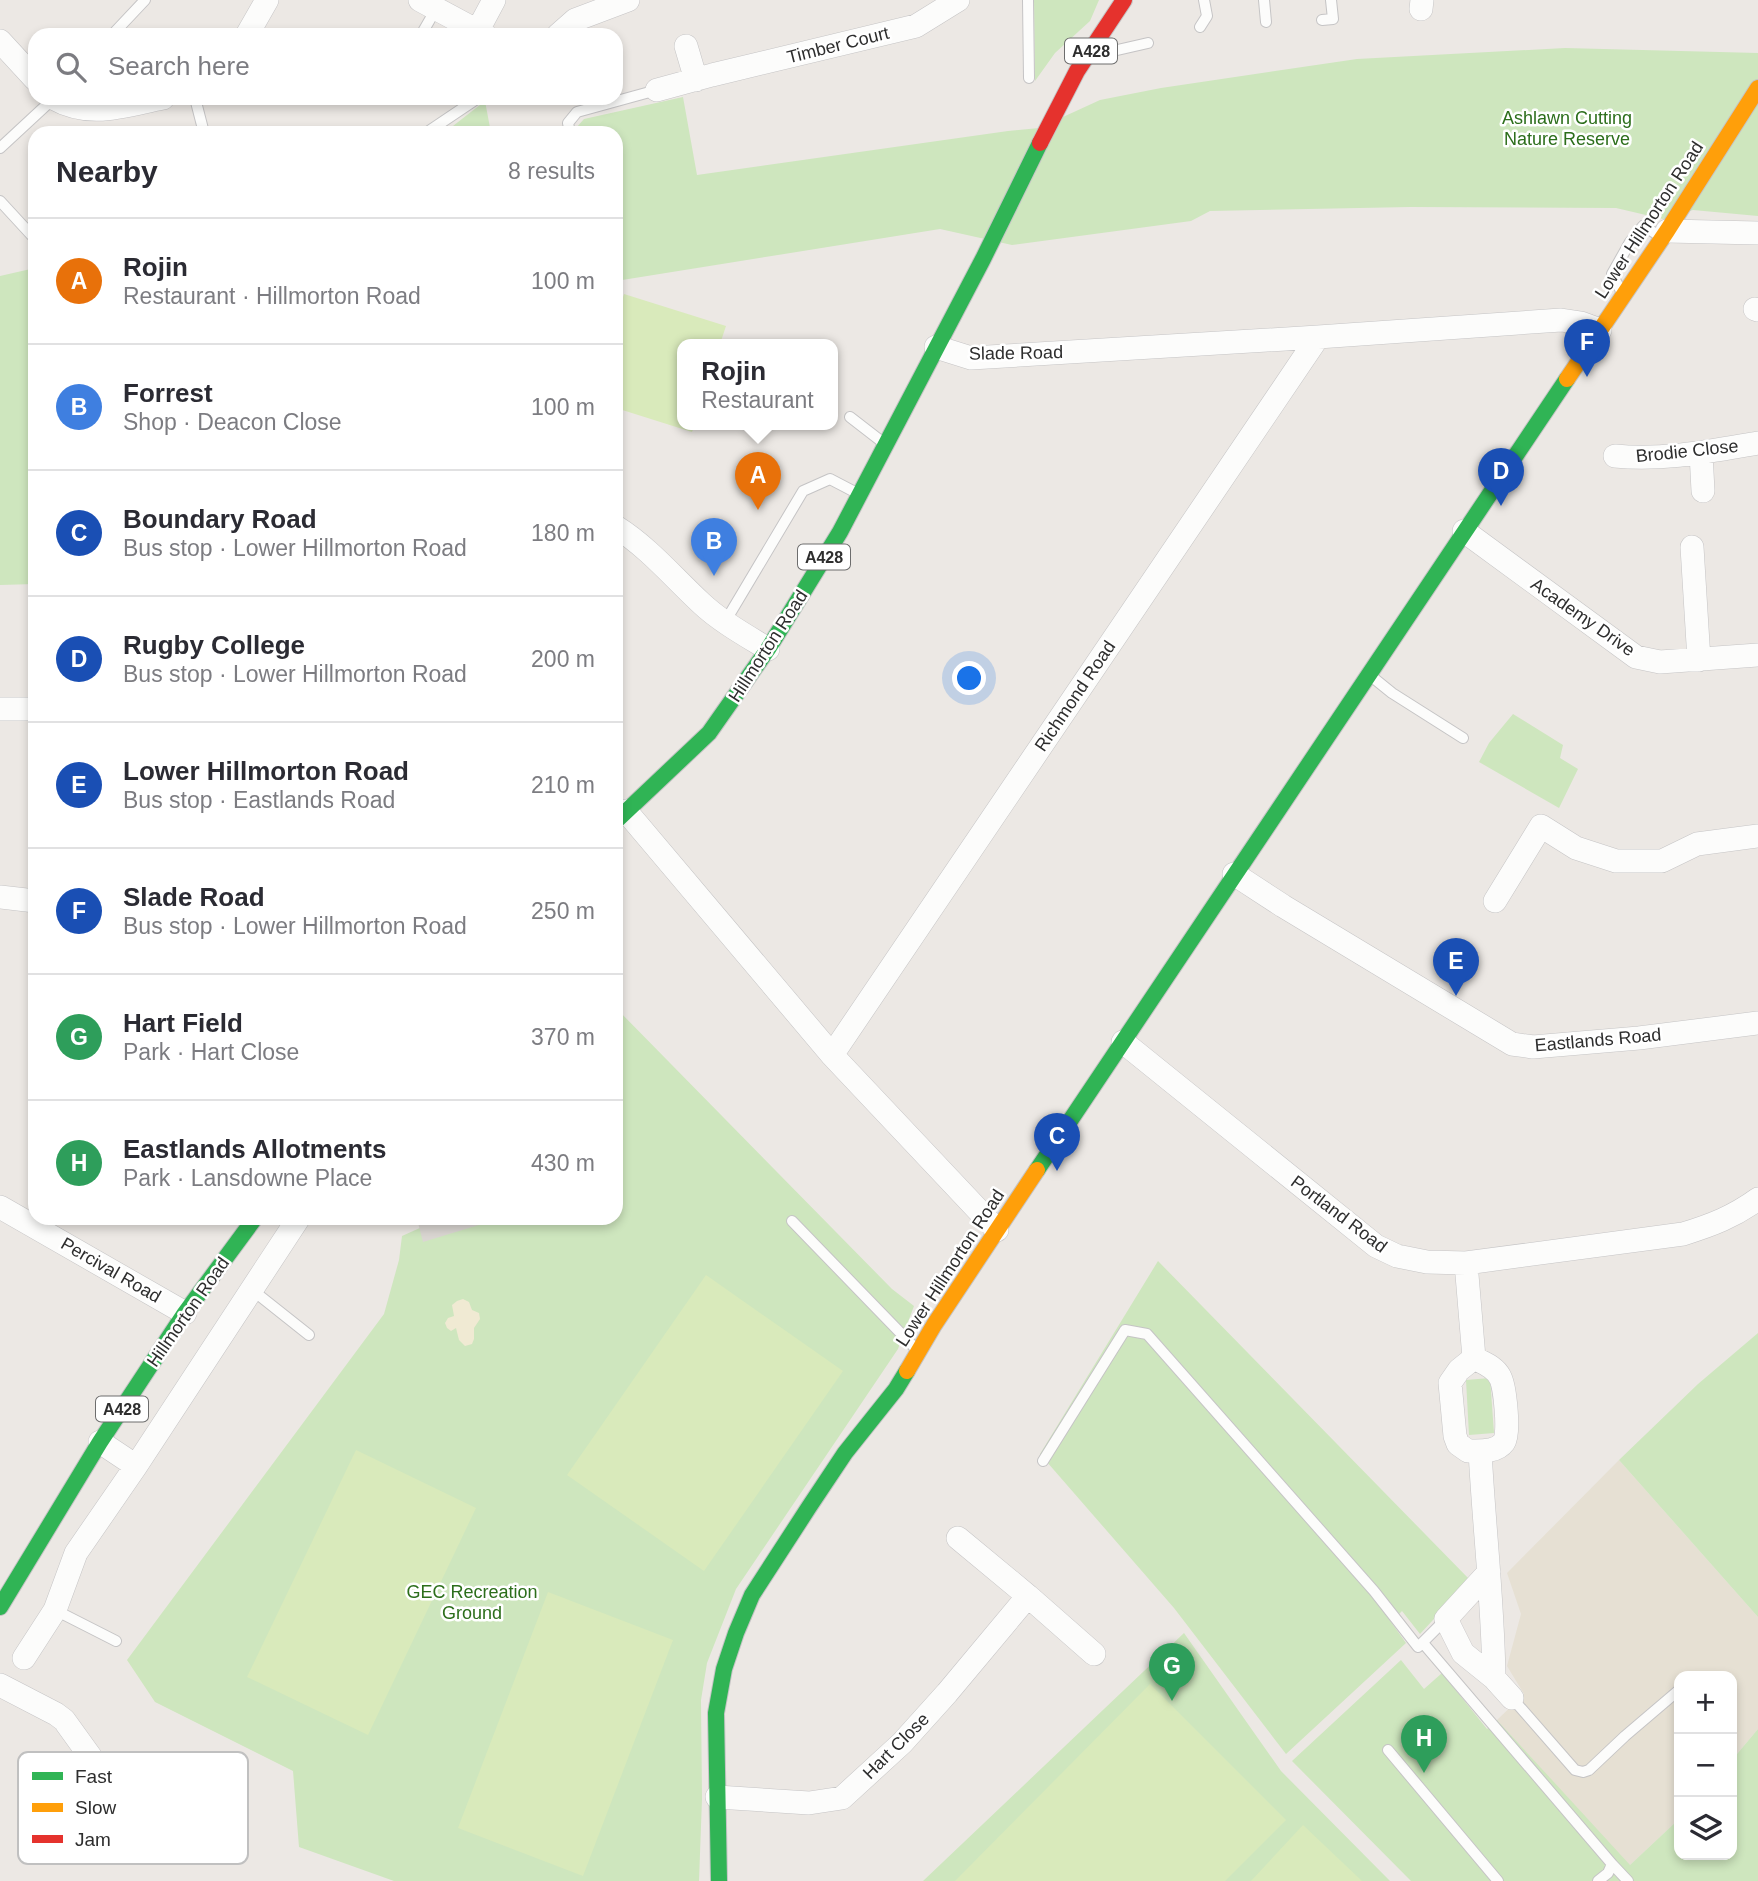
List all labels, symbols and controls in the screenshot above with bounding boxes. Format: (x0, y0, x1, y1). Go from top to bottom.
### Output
street label: Timber Court (785, 23, 891, 67)
search box (28, 28, 623, 105)
road number: A428 (1065, 38, 1117, 64)
icon: search (52, 48, 90, 86)
text: Search here (108, 51, 250, 81)
park label: Ashlawn Cutting Nature Reserve (1502, 108, 1632, 149)
street label: Lower Hillmorton Road (1591, 138, 1707, 302)
text: Nearby (56, 155, 158, 188)
text: 8 results (508, 158, 595, 184)
text: Rojin (123, 252, 188, 282)
text: A (71, 268, 87, 294)
text: 100 m (531, 268, 595, 294)
text: Restaurant · Hillmorton Road (123, 283, 421, 309)
pin: F (1564, 319, 1610, 377)
popup (677, 339, 838, 430)
street label: Slade Road (969, 342, 1063, 364)
text: Rojin (701, 356, 766, 386)
text: Forrest (123, 378, 213, 408)
text: Restaurant (701, 387, 814, 413)
text: B (71, 394, 87, 420)
text: 100 m (531, 394, 595, 420)
text: Shop · Deacon Close (123, 409, 342, 435)
street label: Brodie Close (1635, 436, 1739, 466)
pin: D (1478, 448, 1524, 506)
pin: A (735, 452, 781, 510)
text: Boundary Road (123, 504, 317, 534)
pin: B (691, 518, 737, 576)
text: C (71, 520, 87, 546)
text: 180 m (531, 520, 595, 546)
text: Bus stop · Lower Hillmorton Road (123, 535, 467, 561)
road number: A428 (798, 544, 850, 570)
street label: Academy Drive (1527, 574, 1639, 660)
street label: Hillmorton Road (724, 586, 812, 706)
text: Rugby College (123, 630, 305, 660)
street label: Richmond Road (1031, 637, 1119, 755)
text: D (71, 646, 87, 672)
text: 200 m (531, 646, 595, 672)
text: Bus stop · Lower Hillmorton Road (123, 661, 467, 687)
your location (952, 661, 986, 695)
text: Lower Hillmorton Road (123, 756, 409, 786)
text: E (71, 772, 87, 798)
text: 210 m (531, 772, 595, 798)
text: Bus stop · Eastlands Road (123, 787, 395, 813)
text: Slade Road (123, 882, 265, 912)
text: F (72, 898, 86, 924)
text: 250 m (531, 898, 595, 924)
text: Bus stop · Lower Hillmorton Road (123, 913, 467, 939)
pin: E (1433, 938, 1479, 996)
text: Hart Field (123, 1008, 243, 1038)
text: G (70, 1024, 88, 1050)
text: 370 m (531, 1024, 595, 1050)
street label: Eastlands Road (1534, 1024, 1662, 1056)
text: Park · Hart Close (123, 1039, 299, 1065)
pin: C (1034, 1113, 1080, 1171)
text: Eastlands Allotments (123, 1134, 386, 1164)
text: H (71, 1150, 87, 1176)
text: 430 m (531, 1150, 595, 1176)
text: Park · Lansdowne Place (123, 1165, 372, 1191)
street label: Portland Road (1287, 1171, 1391, 1257)
street label: Lower Hillmorton Road (892, 1186, 1008, 1350)
street label: Percival Road (57, 1233, 165, 1307)
street label: Hillmorton Road (143, 1253, 233, 1371)
road number: A428 (96, 1396, 148, 1422)
park label: GEC Recreation Ground (406, 1582, 538, 1623)
pin: G (1149, 1643, 1195, 1701)
map controls (1674, 1671, 1737, 1860)
button: + (1674, 1671, 1737, 1734)
street label: Hart Close (859, 1709, 933, 1783)
pin: H (1401, 1715, 1447, 1773)
button: − (1674, 1734, 1737, 1797)
legend (18, 1752, 248, 1864)
text: Fast (75, 1766, 113, 1787)
text: Slow (75, 1797, 116, 1818)
button: layers (1674, 1797, 1737, 1860)
text: Jam (75, 1829, 111, 1850)

